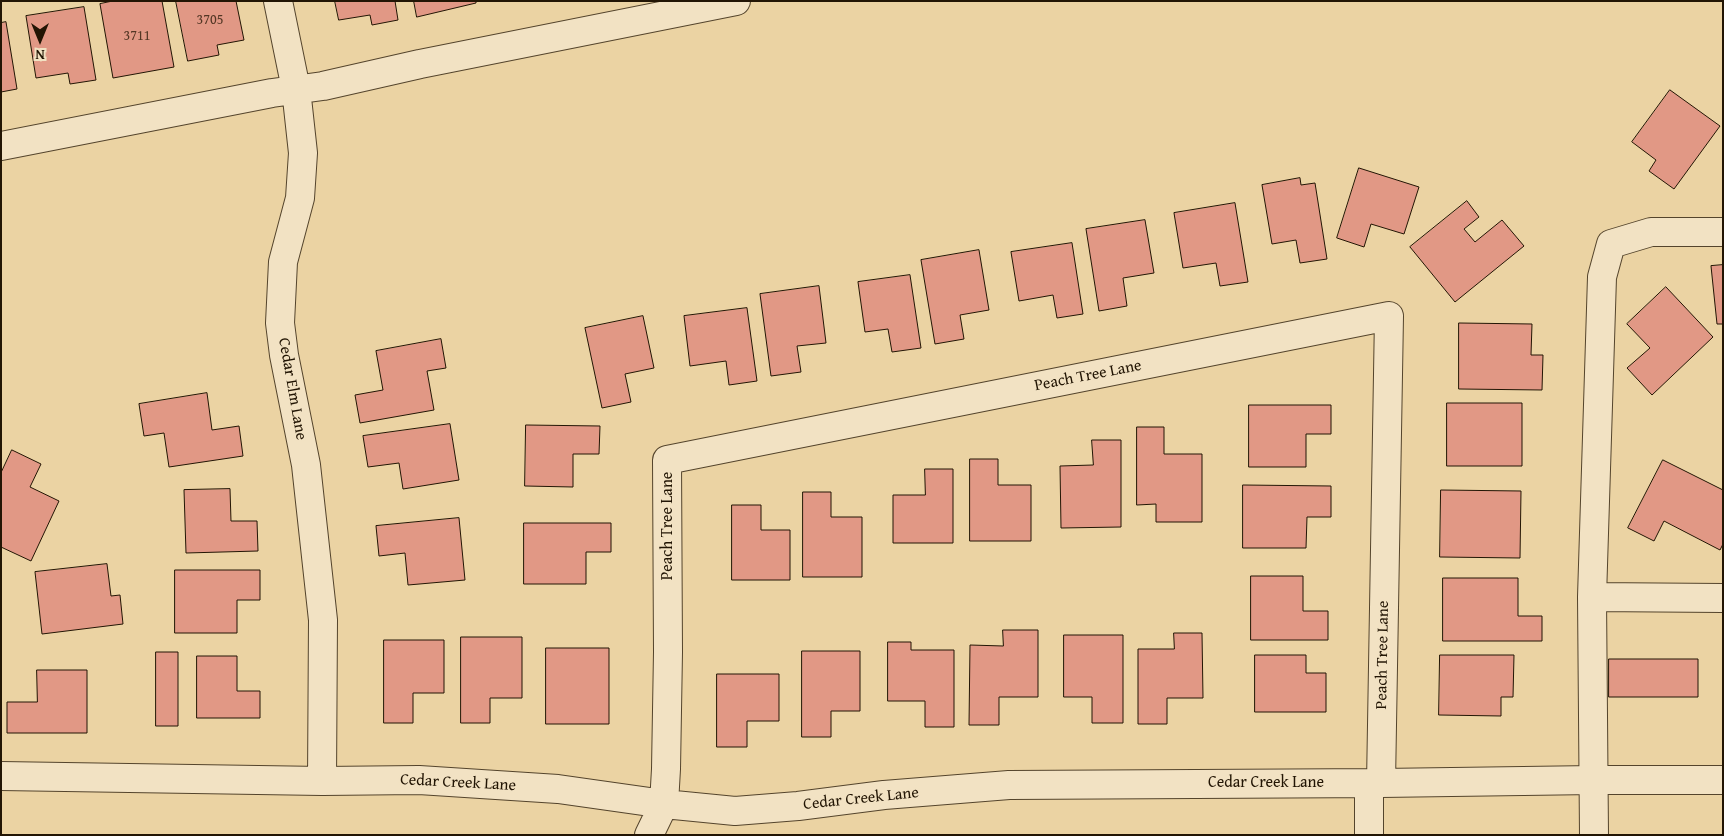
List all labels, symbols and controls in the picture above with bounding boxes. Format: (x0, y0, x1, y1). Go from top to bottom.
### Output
house number: 3705 (197, 12, 223, 28)
north arrow (15, 15, 65, 65)
house number: 3711 (124, 28, 150, 44)
text: N (35, 45, 45, 65)
street label: Cedar Elm Lane (274, 336, 310, 442)
street label: Peach Tree Lane (1033, 356, 1143, 396)
street label: Peach Tree Lane (658, 472, 678, 580)
street label: Peach Tree Lane (1372, 600, 1394, 710)
street label: Cedar Creek Lane (400, 770, 516, 796)
street label: Cedar Creek Lane (1208, 773, 1324, 793)
street label: Cedar Creek Lane (802, 783, 920, 815)

